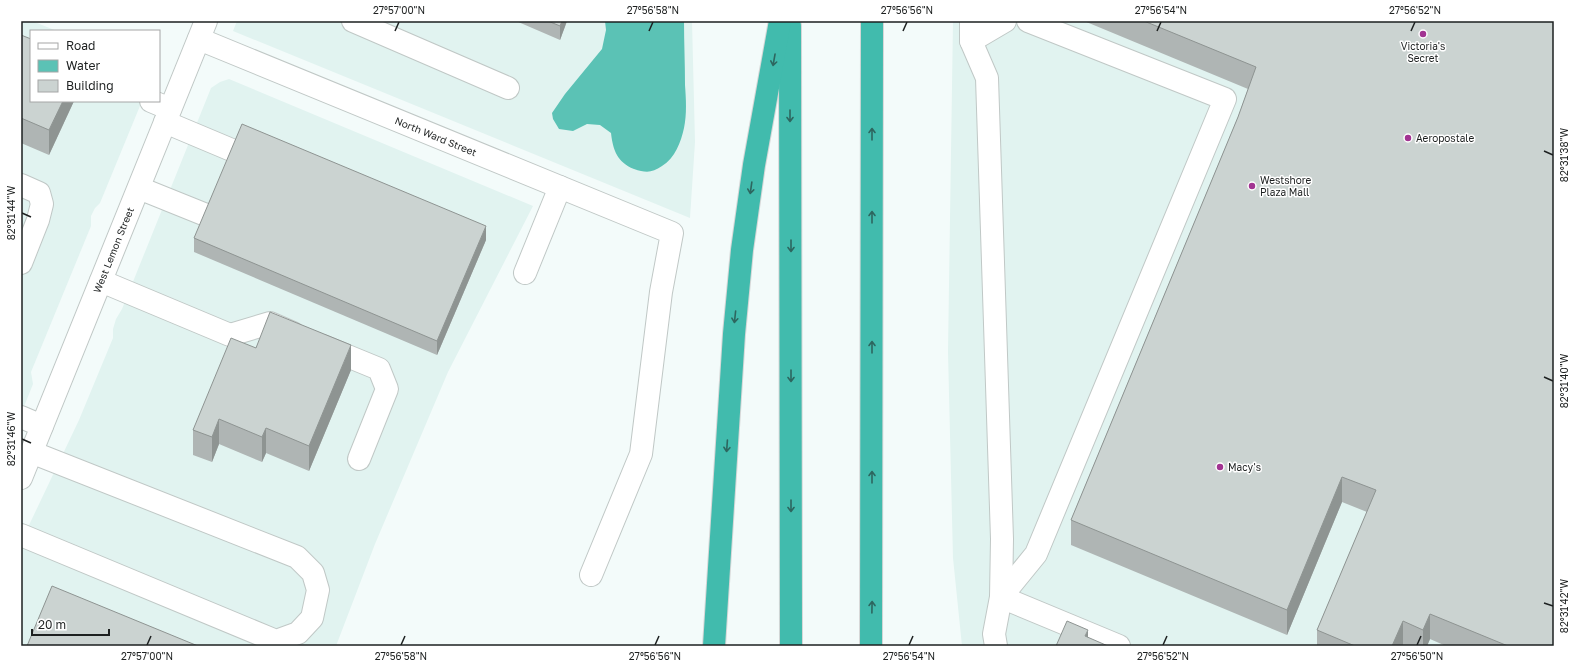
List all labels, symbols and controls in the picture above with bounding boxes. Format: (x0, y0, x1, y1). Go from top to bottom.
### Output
text: 27°57'00"N (373, 4, 425, 16)
text: 27°56'58"N (627, 4, 679, 16)
text: 27°56'56"N (881, 4, 933, 16)
text: 27°56'54"N (1135, 4, 1187, 16)
text: 27°56'52"N (1389, 4, 1441, 16)
marker: Victoria's Secret (1418, 29, 1428, 39)
legend (30, 30, 160, 102)
text: Road (66, 38, 95, 53)
place label: Victoria's Secret (1401, 40, 1445, 64)
one-way arrow (769, 53, 777, 66)
text: Water (66, 58, 100, 73)
text: Building (66, 78, 114, 93)
one-way arrow (786, 109, 794, 122)
street label: North Ward Street (393, 114, 479, 158)
text: 82°31'38"W (1558, 127, 1570, 182)
one-way arrow (868, 128, 876, 141)
place label: Aeropostale (1416, 132, 1474, 144)
marker: Aeropostale (1403, 133, 1413, 143)
place label: Westshore Plaza Mall (1260, 174, 1312, 198)
one-way arrow (747, 181, 755, 194)
marker: Westshore Plaza Mall (1247, 181, 1257, 191)
text: 82°31'44"W (5, 185, 17, 240)
street label: West Lemon Street (91, 205, 136, 295)
one-way arrow (868, 211, 876, 224)
one-way arrow (787, 239, 795, 252)
one-way arrow (732, 310, 739, 323)
one-way arrow (868, 341, 876, 354)
text: 82°31'40"W (1558, 353, 1570, 408)
one-way arrow (787, 369, 795, 382)
text: 82°31'46"W (5, 411, 17, 466)
one-way arrow (723, 439, 730, 452)
place label: Macy's (1228, 461, 1261, 473)
marker: Macy's (1215, 462, 1225, 472)
one-way arrow (868, 471, 876, 484)
one-way arrow (787, 499, 795, 512)
text: 82°31'42"W (1558, 578, 1570, 633)
one-way arrow (868, 601, 876, 614)
scale bar (32, 611, 109, 637)
text: 20 m (38, 617, 66, 632)
text: 27°57'00"N (121, 650, 173, 662)
text: 27°56'58"N (375, 650, 427, 662)
text: 27°56'56"N (629, 650, 681, 662)
text: 27°56'54"N (883, 650, 935, 662)
text: 27°56'52"N (1137, 650, 1189, 662)
text: 27°56'50"N (1391, 650, 1443, 662)

